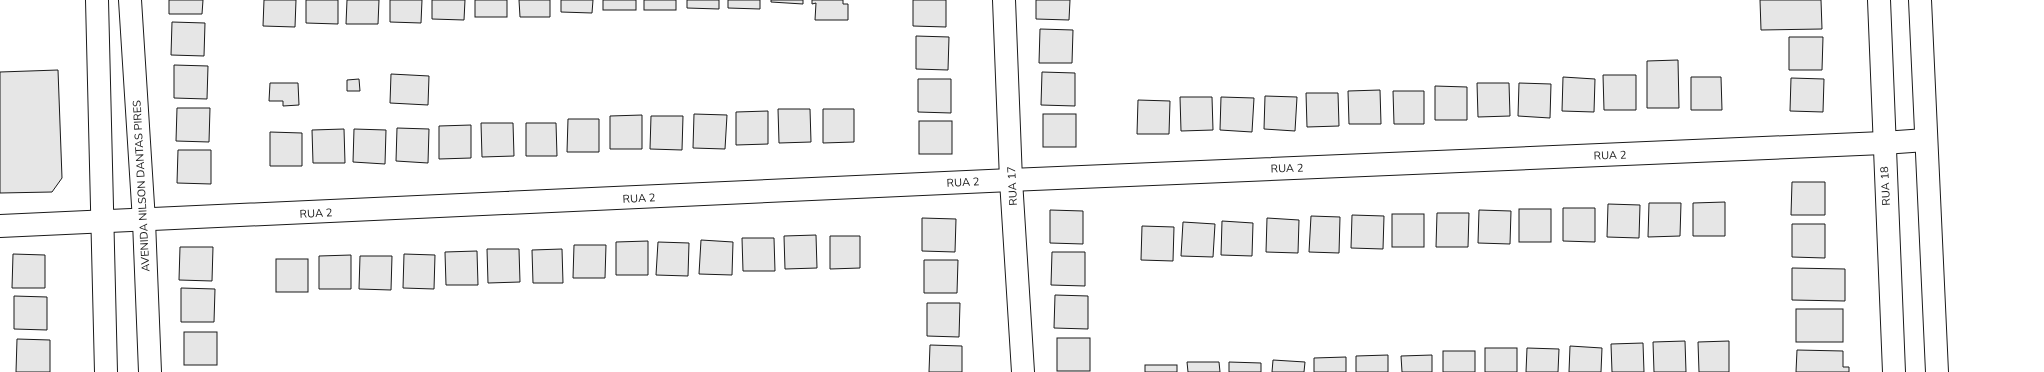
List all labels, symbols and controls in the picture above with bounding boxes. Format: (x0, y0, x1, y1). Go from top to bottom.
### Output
street label: AVENIDA NILSON DANTAS PIRES (130, 100, 153, 272)
street label: RUA 2 (1593, 147, 1627, 164)
street label: RUA 2 (1270, 160, 1304, 177)
street label: RUA 17 (1004, 166, 1021, 206)
street label: RUA 18 (1877, 166, 1894, 206)
street label: RUA 2 (946, 174, 980, 191)
street label: RUA 2 (622, 190, 656, 207)
street label: RUA 2 (299, 205, 333, 222)

